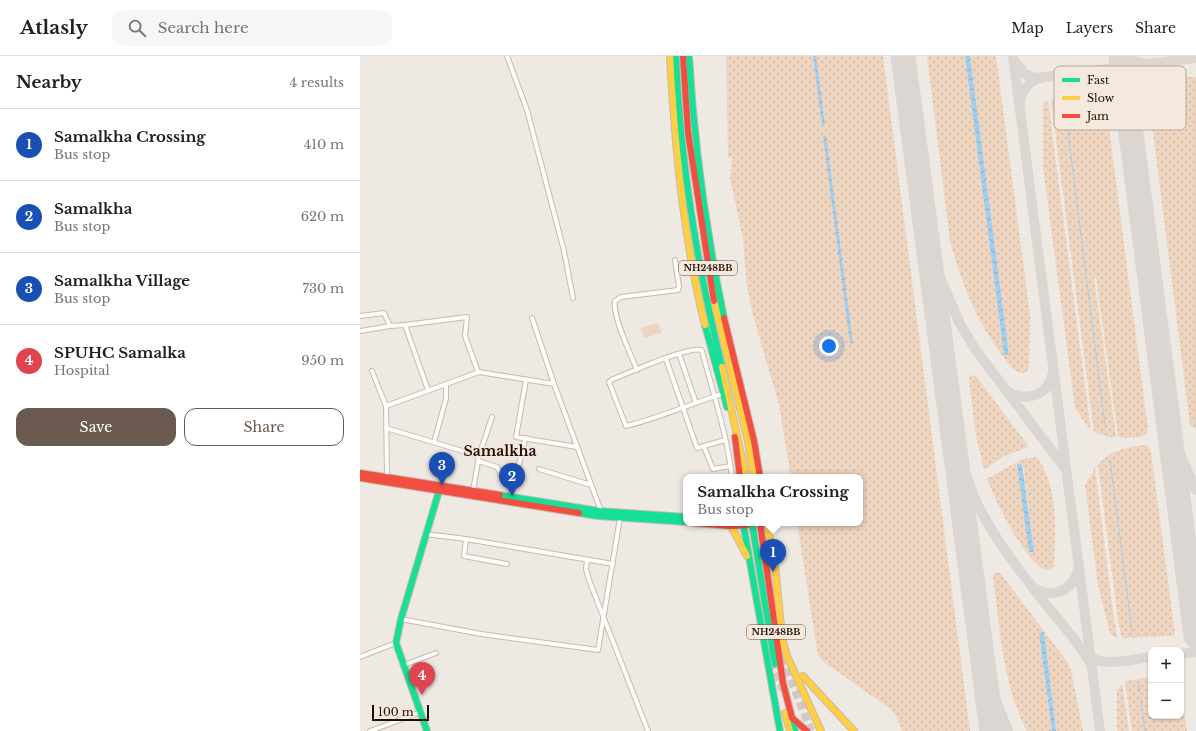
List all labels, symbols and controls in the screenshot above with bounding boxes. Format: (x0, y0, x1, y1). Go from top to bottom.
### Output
search box (112, 10, 392, 46)
text: Atlasly (20, 16, 88, 39)
icon: search (126, 17, 148, 39)
text: Search here (158, 18, 249, 37)
text: Map (1011, 19, 1044, 37)
text: Layers (1066, 19, 1113, 37)
text: Share (1135, 19, 1176, 37)
legend (1054, 66, 1186, 130)
text: Nearby (16, 72, 82, 93)
text: Fast (1087, 73, 1110, 87)
text: 4 results (290, 74, 344, 91)
text: Slow (1087, 91, 1115, 105)
text: Jam (1085, 109, 1109, 123)
text: Samalkha Crossing (54, 127, 205, 146)
text: 1 (26, 136, 32, 153)
text: 410 m (304, 136, 344, 153)
text: Bus stop (54, 146, 110, 163)
text: Samalkha (54, 199, 132, 218)
text: 2 (25, 208, 33, 225)
text: 620 m (301, 208, 344, 225)
text: Bus stop (54, 218, 110, 235)
road number: NH248BB (679, 261, 737, 275)
text: Samalkha Village (54, 271, 190, 290)
text: 3 (25, 280, 33, 297)
text: 730 m (303, 280, 344, 297)
text: Bus stop (54, 290, 110, 307)
your location (819, 336, 839, 356)
text: SPUHC Samalka (54, 343, 186, 362)
text: 4 (25, 352, 33, 369)
text: 950 m (301, 352, 344, 369)
text: Hospital (54, 362, 110, 379)
button: Save (16, 408, 176, 446)
button: Share (184, 408, 344, 446)
district label: Samalkha (463, 442, 537, 460)
pin: 3 (429, 452, 455, 485)
pin: 2 (499, 463, 525, 496)
popup (683, 474, 863, 526)
text: Samalkha Crossing (697, 482, 849, 501)
text: Bus stop (697, 501, 754, 518)
pin: 1 (760, 539, 786, 572)
road number: NH248BB (747, 625, 805, 639)
map controls (1148, 647, 1184, 719)
button: + (1148, 647, 1184, 683)
pin: 4 (409, 662, 435, 695)
button: − (1148, 683, 1184, 719)
scale bar (372, 703, 429, 722)
text: 100 m (378, 705, 414, 719)

